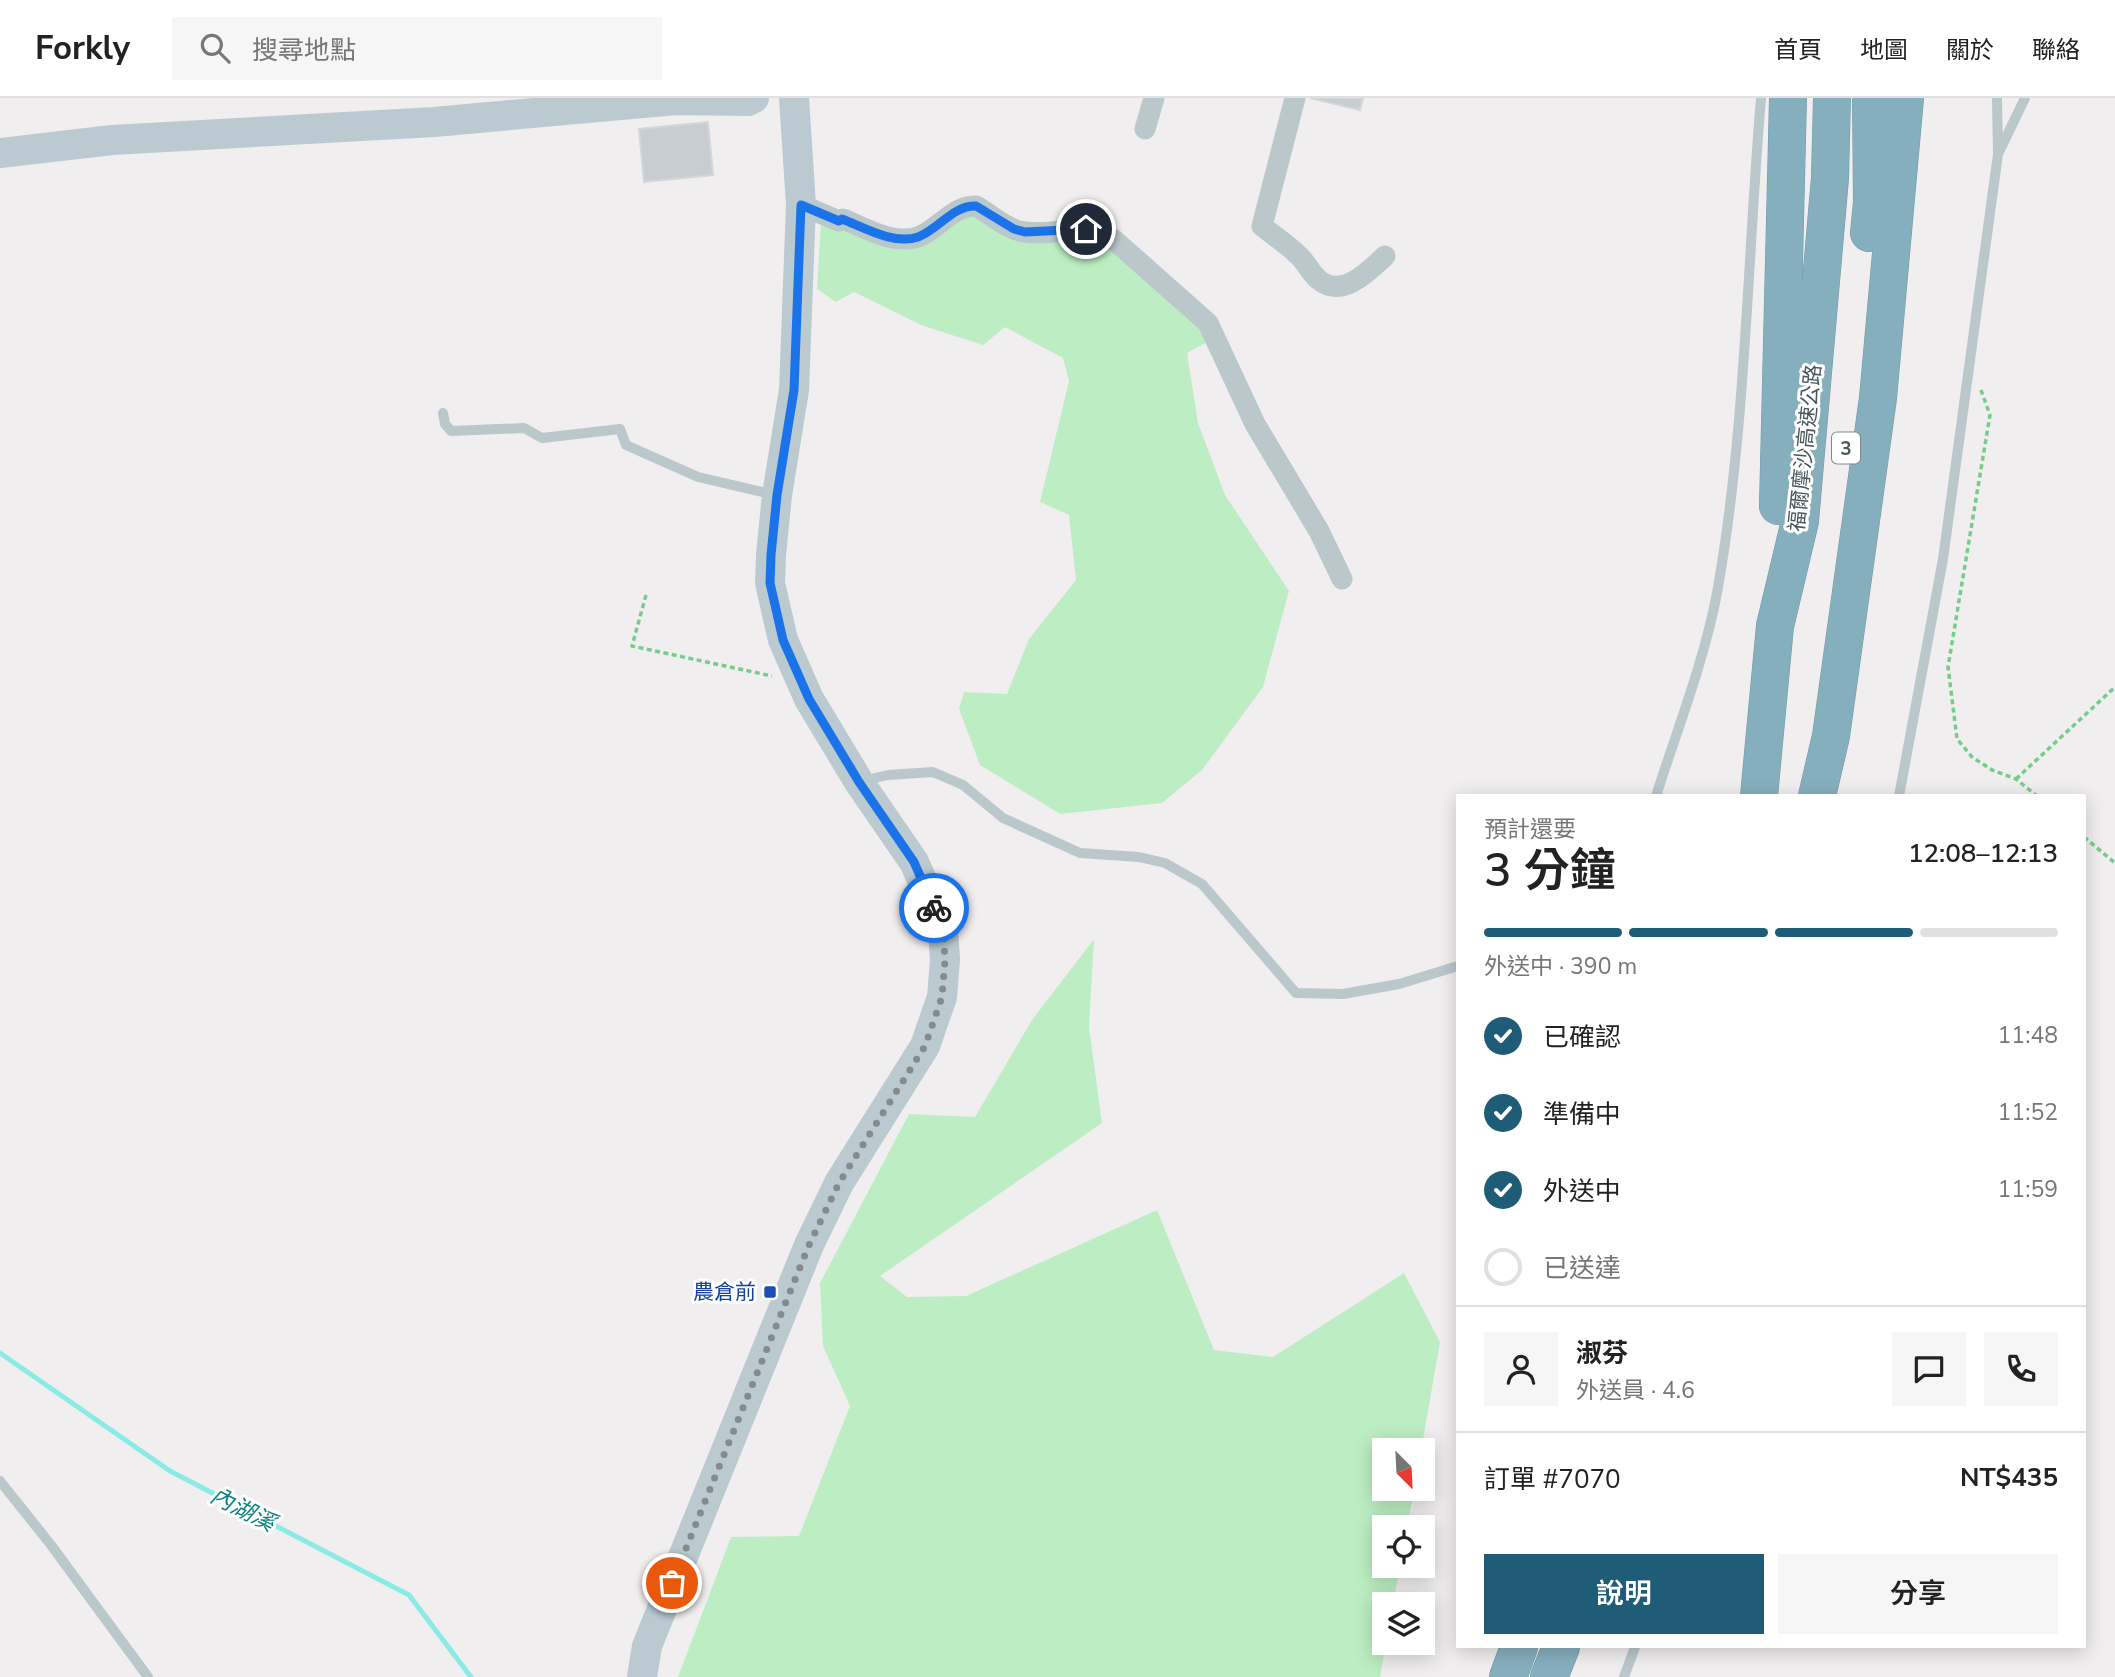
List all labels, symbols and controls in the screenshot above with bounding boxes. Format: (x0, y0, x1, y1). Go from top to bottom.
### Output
search box (172, 17, 662, 80)
text: Forkly (35, 26, 130, 71)
icon: search (196, 29, 234, 67)
text: 搜尋地點 (252, 33, 356, 68)
text: 首頁 (1774, 34, 1822, 66)
text: 地圖 (1860, 34, 1908, 66)
text: 關於 (1946, 34, 1994, 66)
text: 聯絡 (2032, 34, 2080, 66)
pin (1056, 199, 1116, 259)
icon: home (1067, 210, 1105, 248)
street label: 福爾摩沙高速公路 (1782, 363, 1828, 533)
road number: 3 (1832, 432, 1860, 464)
text: 預計還要 (1484, 814, 1576, 845)
text: 12:08–12:13 (1908, 836, 2058, 871)
text: 3 分鐘 (1484, 839, 1616, 902)
courier (899, 873, 969, 943)
icon: bike (915, 889, 953, 927)
text: 外送中 · 390 m (1484, 951, 1637, 982)
icon: check (1484, 1017, 1522, 1055)
text: 已確認 (1543, 1020, 1621, 1055)
text: 11:48 (1998, 1020, 2058, 1051)
icon: check (1484, 1094, 1522, 1132)
text: 準備中 (1543, 1097, 1621, 1132)
text: 11:52 (1998, 1097, 2058, 1128)
icon: check (1484, 1171, 1522, 1209)
text: 外送中 (1543, 1174, 1621, 1209)
text: 11:59 (1998, 1174, 2058, 1205)
text: 已送達 (1543, 1251, 1621, 1286)
place label: 農倉前 (693, 1278, 756, 1306)
marker: 農倉前 (762, 1284, 778, 1300)
button: person (1484, 1332, 1558, 1406)
button: chat (1892, 1332, 1966, 1406)
button: phone (1984, 1332, 2058, 1406)
text: 淑芬 (1576, 1336, 1628, 1371)
text: 外送員 · 4.6 (1576, 1375, 1695, 1406)
north arrow (1372, 1438, 1435, 1502)
map controls (1372, 1438, 1435, 1655)
text: NT$435 (1960, 1460, 2058, 1495)
text: 訂單 #7070 (1484, 1462, 1621, 1497)
water label: 內湖溪 (205, 1480, 283, 1540)
button: locate (1372, 1515, 1435, 1578)
pin (642, 1553, 702, 1613)
button: 說明 (1484, 1554, 1764, 1634)
button: 分享 (1778, 1554, 2058, 1634)
icon: bag (653, 1564, 691, 1602)
button: layers (1372, 1592, 1435, 1655)

